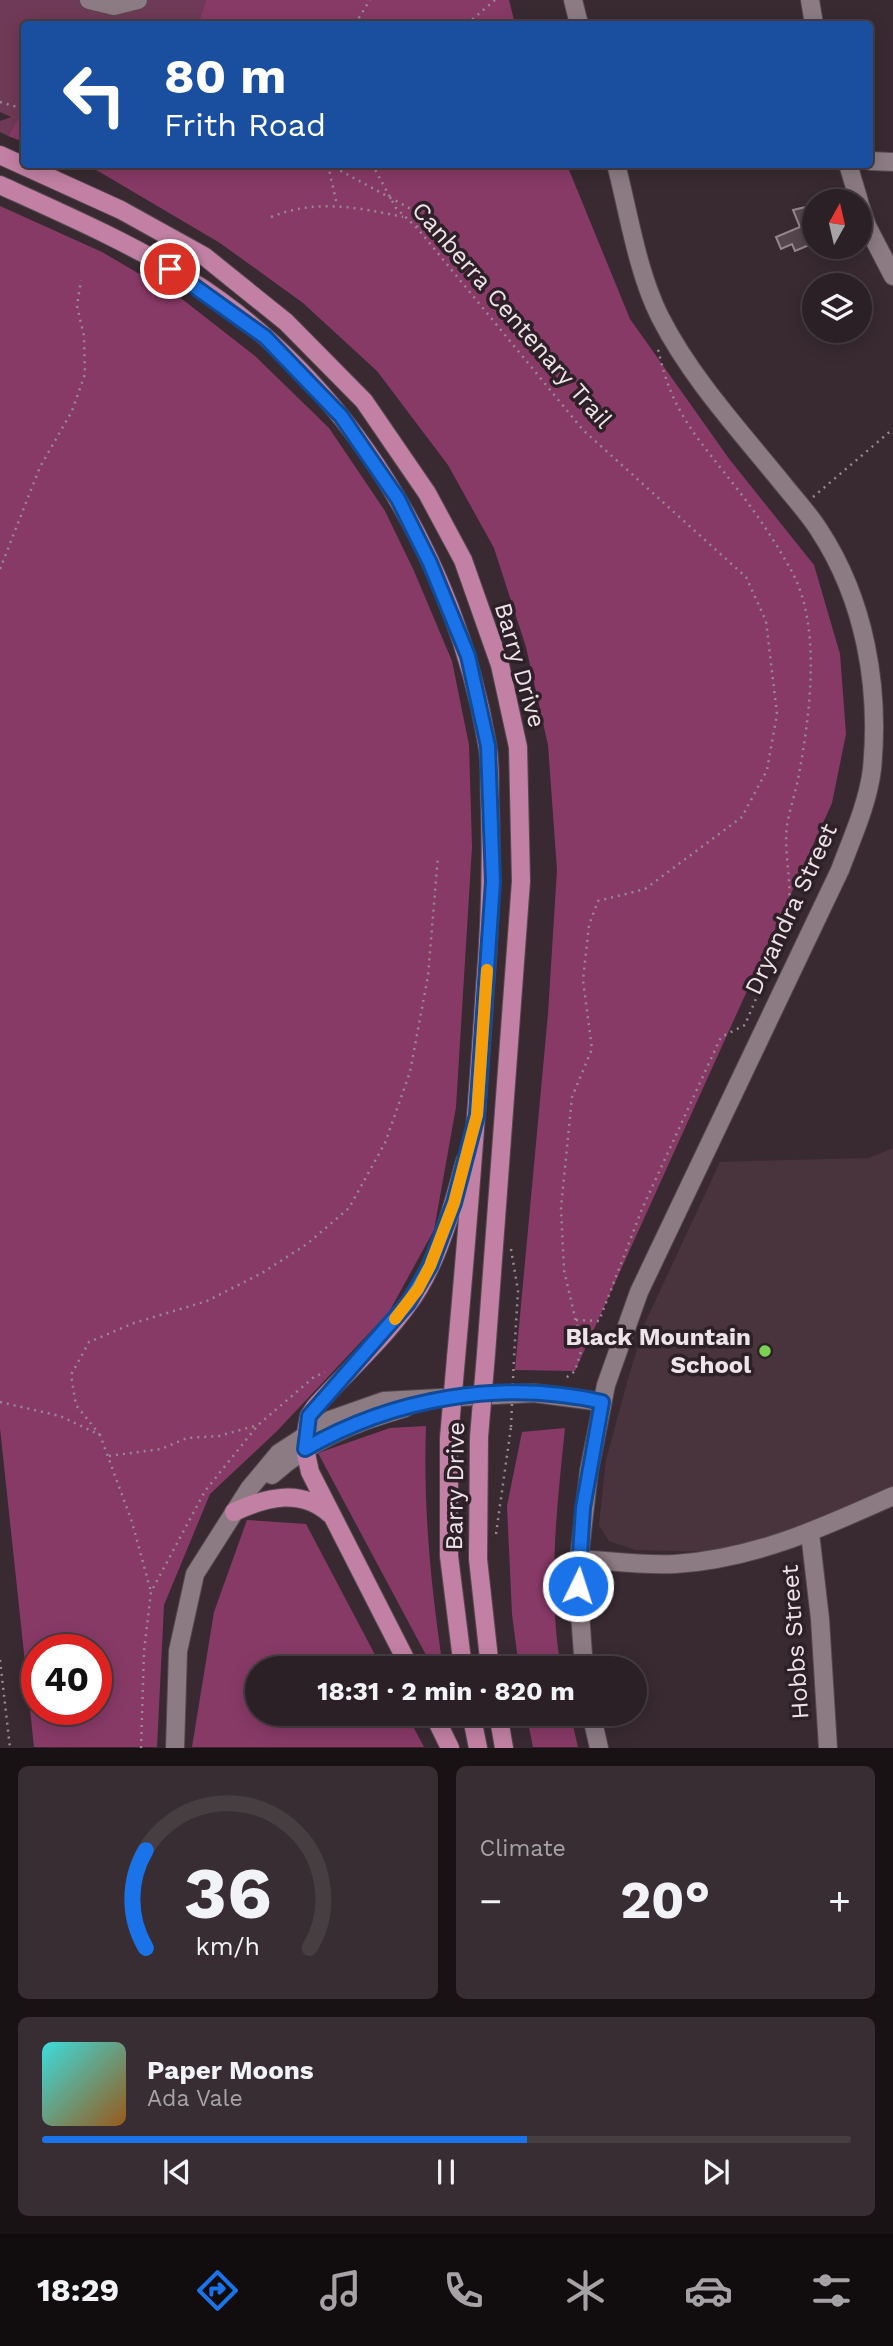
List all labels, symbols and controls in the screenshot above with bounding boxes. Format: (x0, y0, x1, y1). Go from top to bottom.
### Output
text: 80 m (164, 47, 286, 105)
icon: left (49, 49, 140, 140)
text: Frith Road (164, 106, 326, 144)
north arrow (802, 189, 872, 259)
map controls (802, 189, 872, 343)
street label: Canberra Centenary Trail (406, 196, 618, 434)
pin (140, 239, 200, 299)
icon: arrive (151, 250, 189, 288)
button: layers (802, 273, 872, 343)
street label: Barry Drive (489, 599, 551, 731)
street label: Dryandra Street (739, 819, 843, 999)
place label: Black Mountain School (565, 1323, 751, 1379)
marker: Black Mountain School (757, 1343, 773, 1359)
street label: Barry Drive (440, 1422, 470, 1550)
position arrow (541, 1549, 615, 1623)
street label: Hobbs Street (776, 1564, 814, 1720)
speed limit sign: 40 (21, 1634, 112, 1725)
text: 18:31 · 2 min · 820 m (317, 1676, 575, 1706)
text: Climate (480, 1835, 566, 1862)
text: 36 (184, 1851, 272, 1937)
text: 20° (620, 1870, 710, 1931)
text: − (480, 1879, 502, 1923)
text: + (828, 1879, 851, 1923)
text: km/h (196, 1932, 260, 1961)
text: Paper Moons (147, 2055, 314, 2085)
text: Ada Vale (147, 2085, 243, 2112)
icon: previous (158, 2153, 196, 2191)
icon: pause (427, 2153, 465, 2191)
icon: next (697, 2153, 735, 2191)
icon: directions (193, 2266, 242, 2315)
icon: music (316, 2266, 365, 2315)
icon: phone (439, 2266, 488, 2315)
icon: climate (561, 2266, 610, 2315)
icon: car (684, 2266, 733, 2315)
icon: filters (807, 2266, 856, 2315)
text: 18:29 (37, 2271, 119, 2309)

